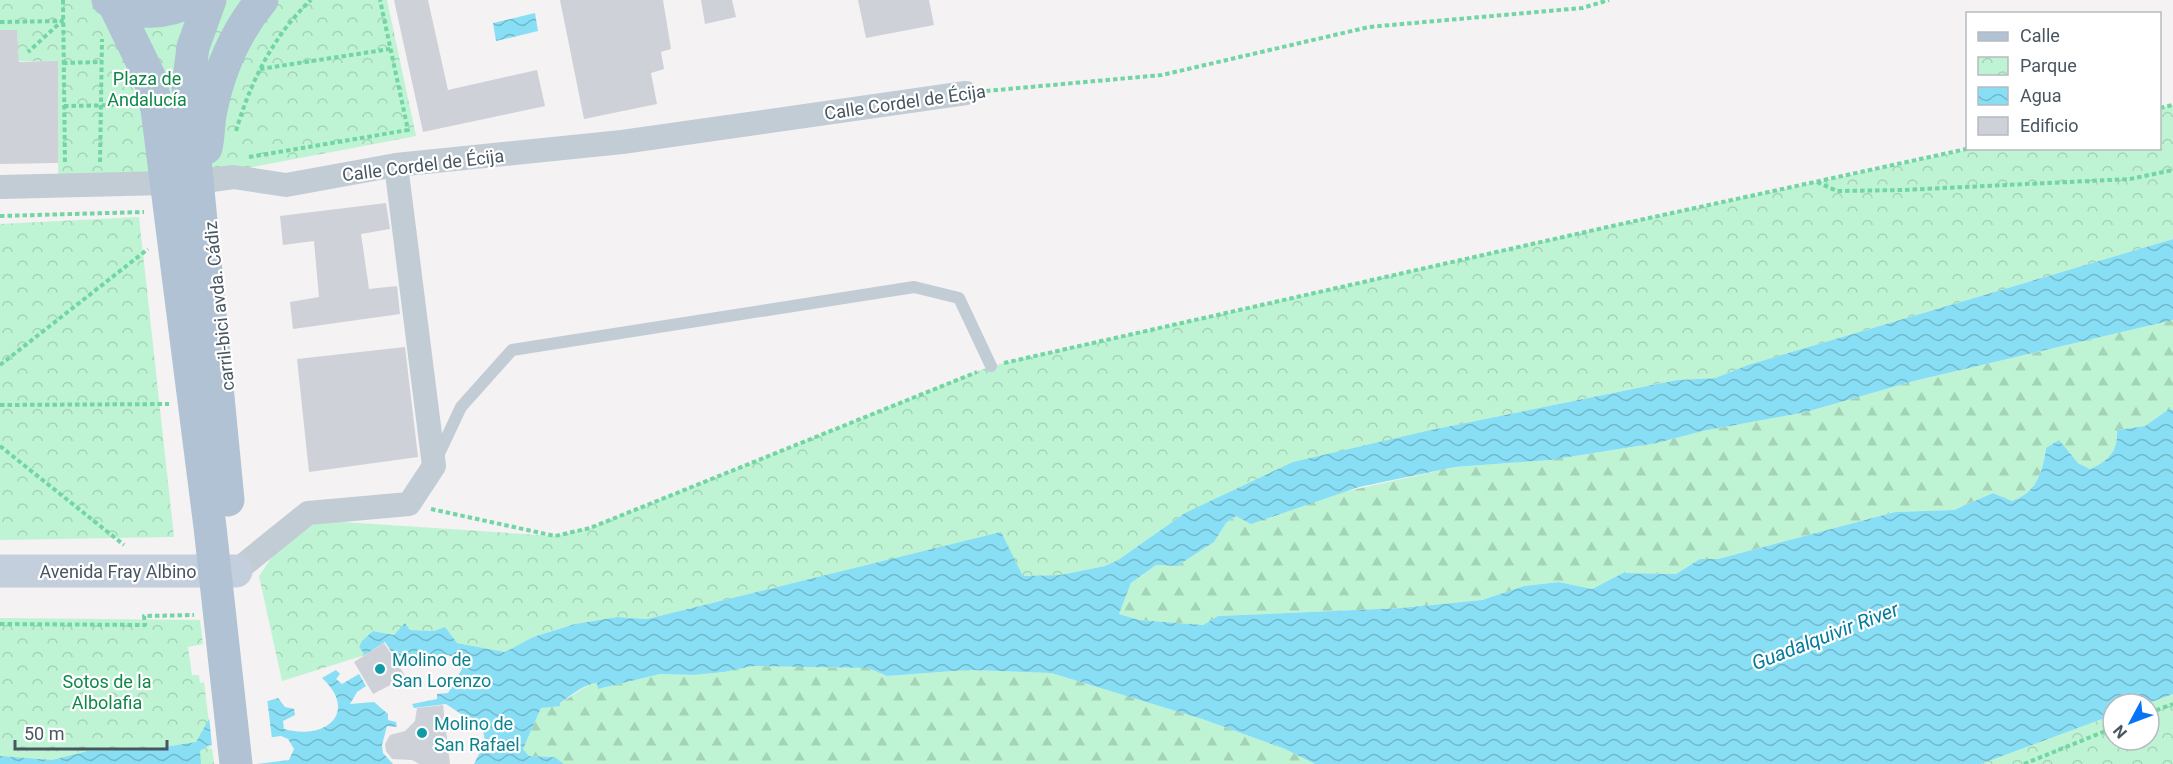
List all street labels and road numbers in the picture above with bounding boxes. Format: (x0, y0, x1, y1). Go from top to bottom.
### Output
street label: Calle Cordel de Écija (823, 80, 987, 124)
street label: Calle Cordel de Écija (341, 145, 505, 185)
street label: carril-bici avda. Cádiz (200, 220, 238, 392)
street label: Avenida Fray Albino (39, 561, 197, 582)

